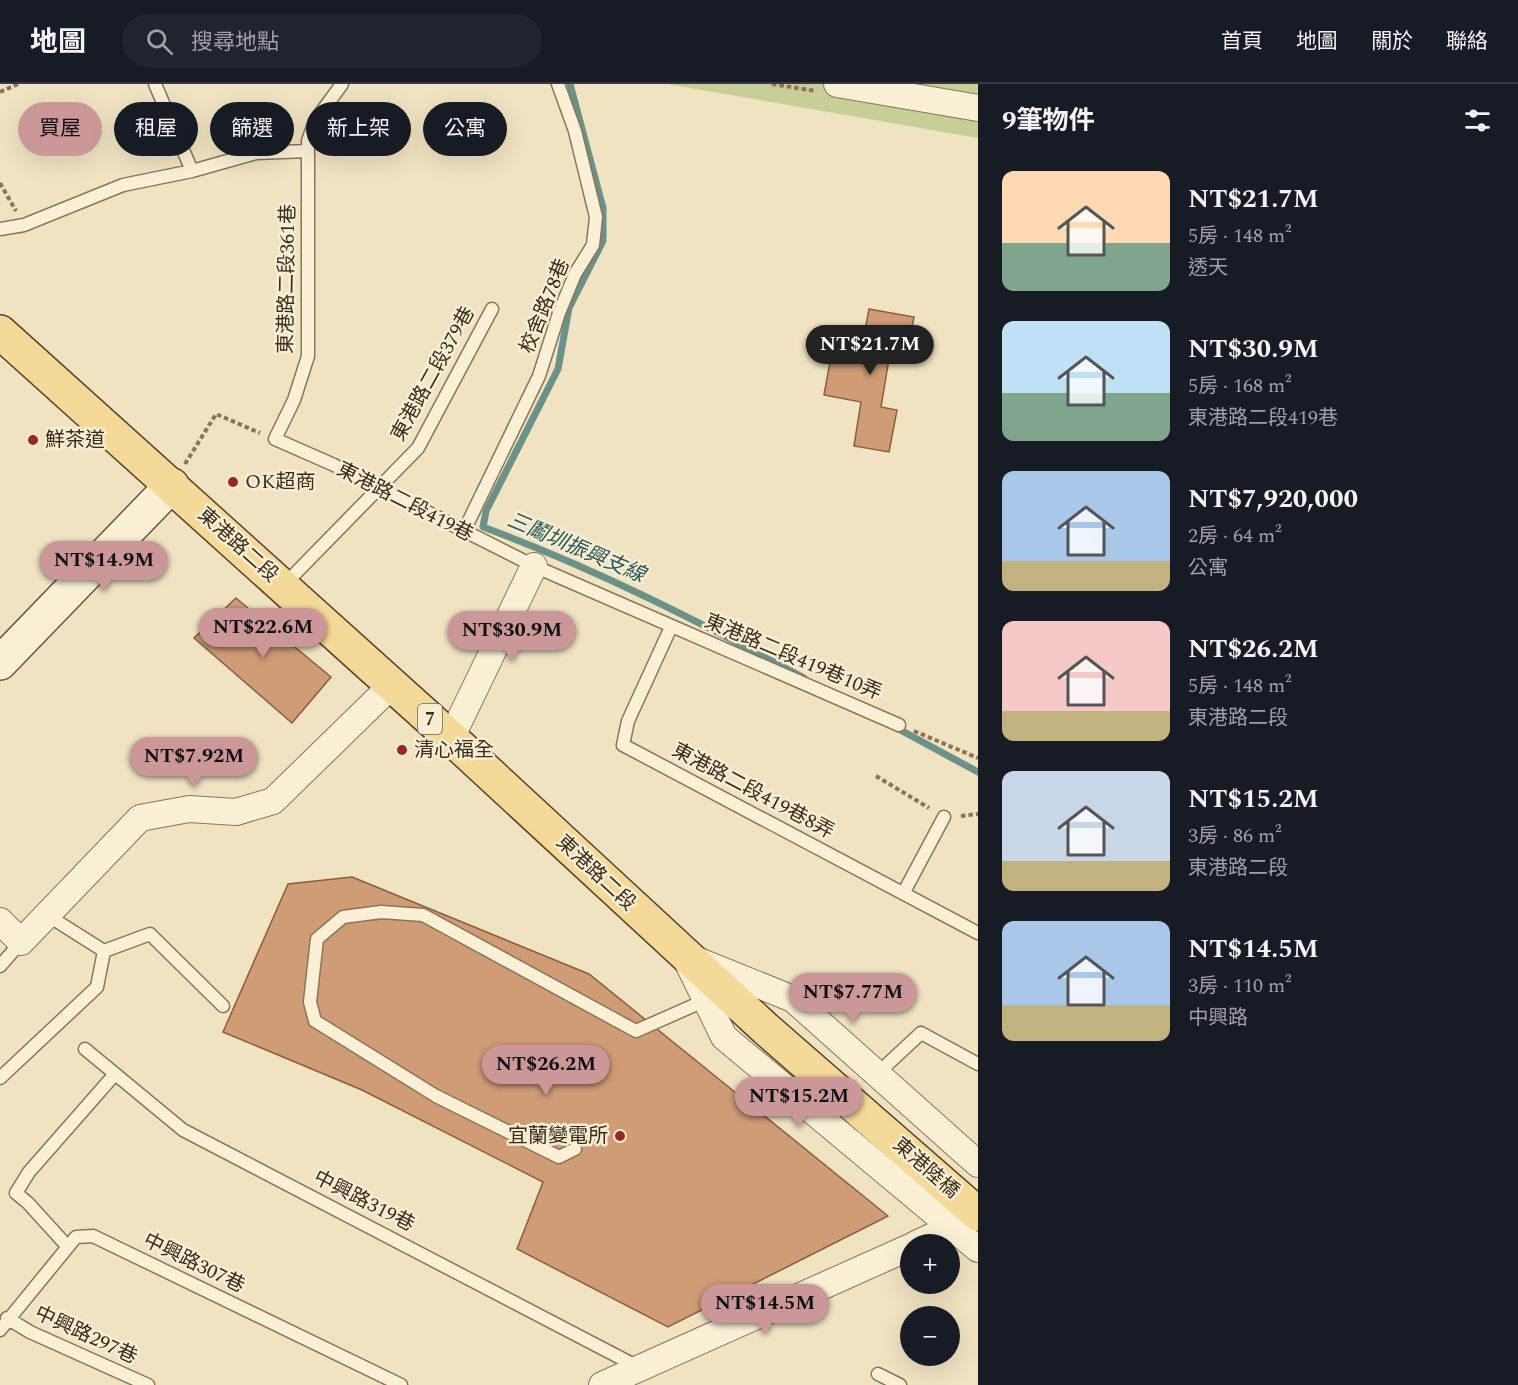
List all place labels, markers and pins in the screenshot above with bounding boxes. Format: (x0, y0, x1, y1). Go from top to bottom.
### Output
pin: NT$21.7M (808, 325, 932, 376)
place label: 鮮茶道 (45, 425, 105, 455)
marker: 鮮茶道 (26, 433, 40, 447)
place label: OK超商 (245, 467, 316, 497)
marker: OK超商 (226, 475, 240, 489)
pin: NT$14.9M (42, 541, 166, 592)
pin: NT$22.6M (201, 608, 325, 659)
pin: NT$30.9M (450, 611, 574, 662)
place label: 清心福全 (414, 735, 494, 765)
pin: NT$7.92M (132, 737, 256, 788)
marker: 清心福全 (395, 743, 409, 757)
pin: NT$7.77M (791, 973, 915, 1024)
pin: NT$26.2M (484, 1045, 608, 1096)
pin: NT$15.2M (737, 1077, 861, 1128)
place label: 宜蘭變電所 (508, 1121, 608, 1151)
marker: 宜蘭變電所 (613, 1129, 627, 1143)
pin: NT$14.5M (703, 1284, 827, 1335)

